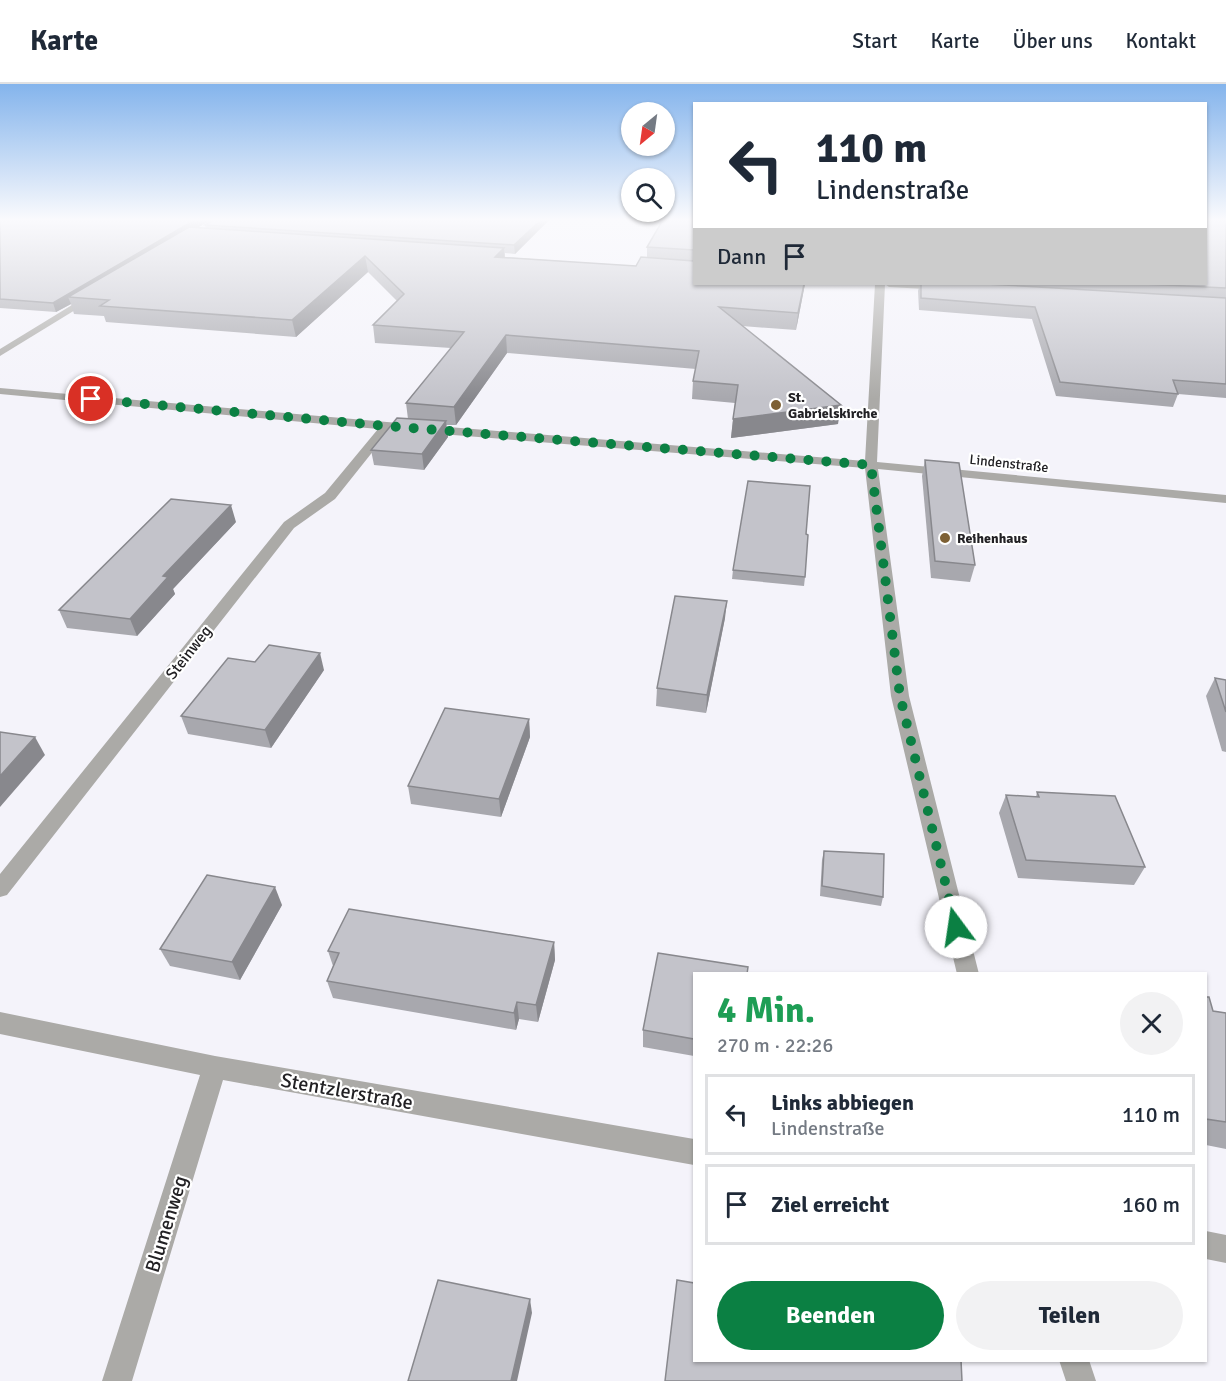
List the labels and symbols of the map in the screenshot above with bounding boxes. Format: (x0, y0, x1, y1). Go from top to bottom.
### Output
north arrow (621, 102, 675, 156)
pin (65, 373, 116, 424)
place label: St. Gabrielskirche (788, 389, 877, 422)
marker: St. Gabrielskirche (769, 398, 783, 412)
street label: Lindenstraße (969, 451, 1049, 476)
place label: Reihenhaus (957, 530, 1027, 547)
marker: Reihenhaus (938, 531, 952, 545)
street label: Steinweg (162, 622, 216, 684)
position arrow (924, 895, 988, 959)
street label: Stentzlerstraße (279, 1068, 415, 1115)
street label: Blumenweg (140, 1173, 193, 1276)

